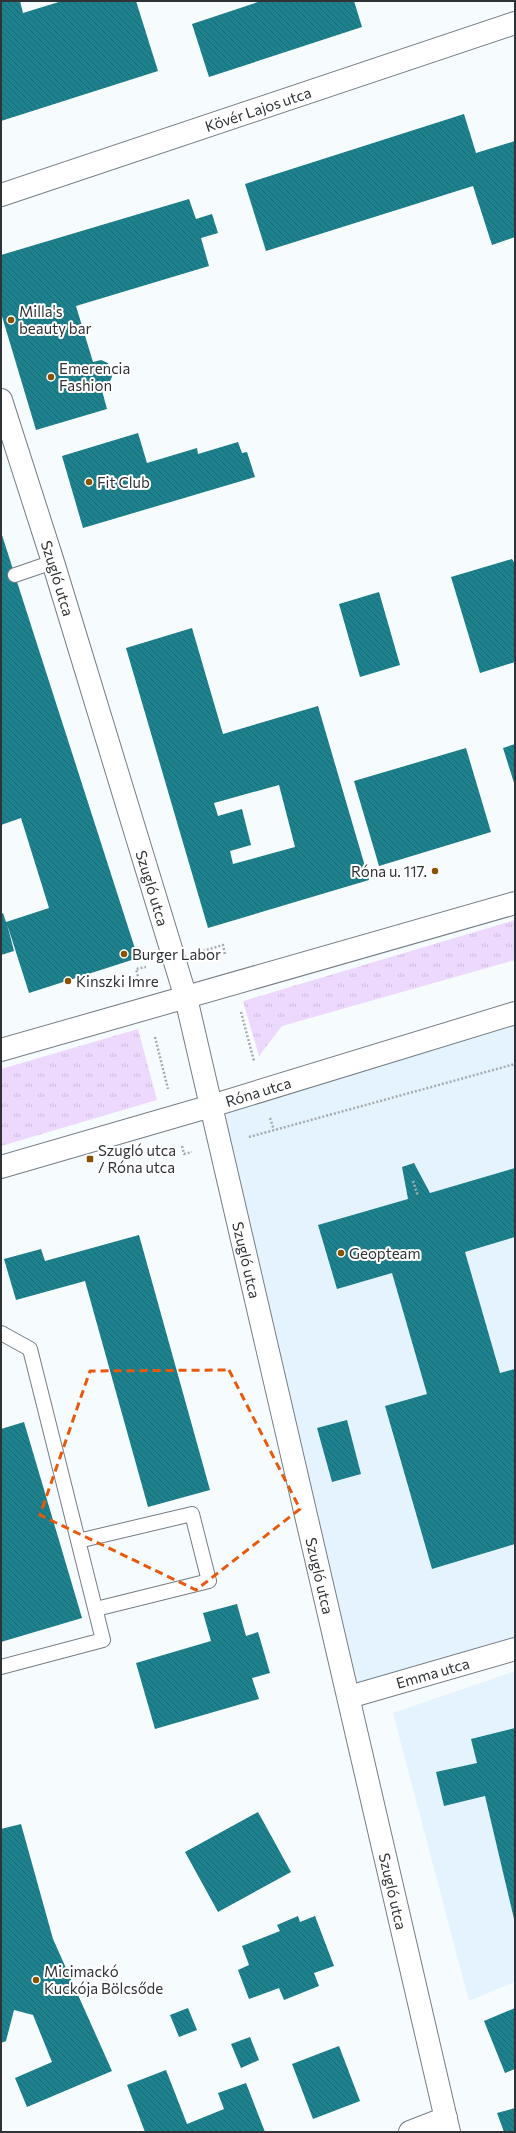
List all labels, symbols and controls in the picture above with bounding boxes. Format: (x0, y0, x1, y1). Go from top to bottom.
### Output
street label: Kövér Lajos utca (203, 83, 313, 135)
place label: Milla's beauty bar (19, 302, 92, 337)
marker: Milla's beauty bar (6, 315, 16, 325)
place label: Emerencia Fashion (59, 359, 130, 394)
marker: Emerencia Fashion (46, 372, 56, 382)
place label: Fit Club (97, 473, 150, 491)
marker: Fit Club (84, 477, 94, 487)
street label: Szugló utca (38, 538, 78, 618)
street label: Szugló utca (132, 848, 172, 928)
place label: Róna u. 117. (351, 862, 427, 880)
marker: Róna u. 117. (430, 866, 440, 876)
place label: Burger Labor (132, 945, 221, 963)
marker: Burger Labor (119, 949, 129, 959)
place label: Kinszki Imre (76, 972, 159, 990)
marker: Kinszki Imre (63, 976, 73, 986)
street label: Róna utca (223, 1073, 293, 1110)
place label: Szugló utca / Róna utca (98, 1141, 176, 1176)
marker: Szugló utca / Róna utca (85, 1154, 95, 1164)
street label: Szugló utca (229, 1220, 264, 1300)
place label: Geopteam (349, 1244, 421, 1262)
marker: Geopteam (336, 1248, 346, 1258)
street label: Szugló utca (302, 1536, 338, 1616)
street label: Emma utca (394, 1654, 471, 1692)
street label: Szugló utca (376, 1851, 411, 1931)
place label: Micimackó Kuckója Bölcsőde (44, 1962, 163, 1997)
marker: Micimackó Kuckója Bölcsőde (31, 1975, 41, 1985)

